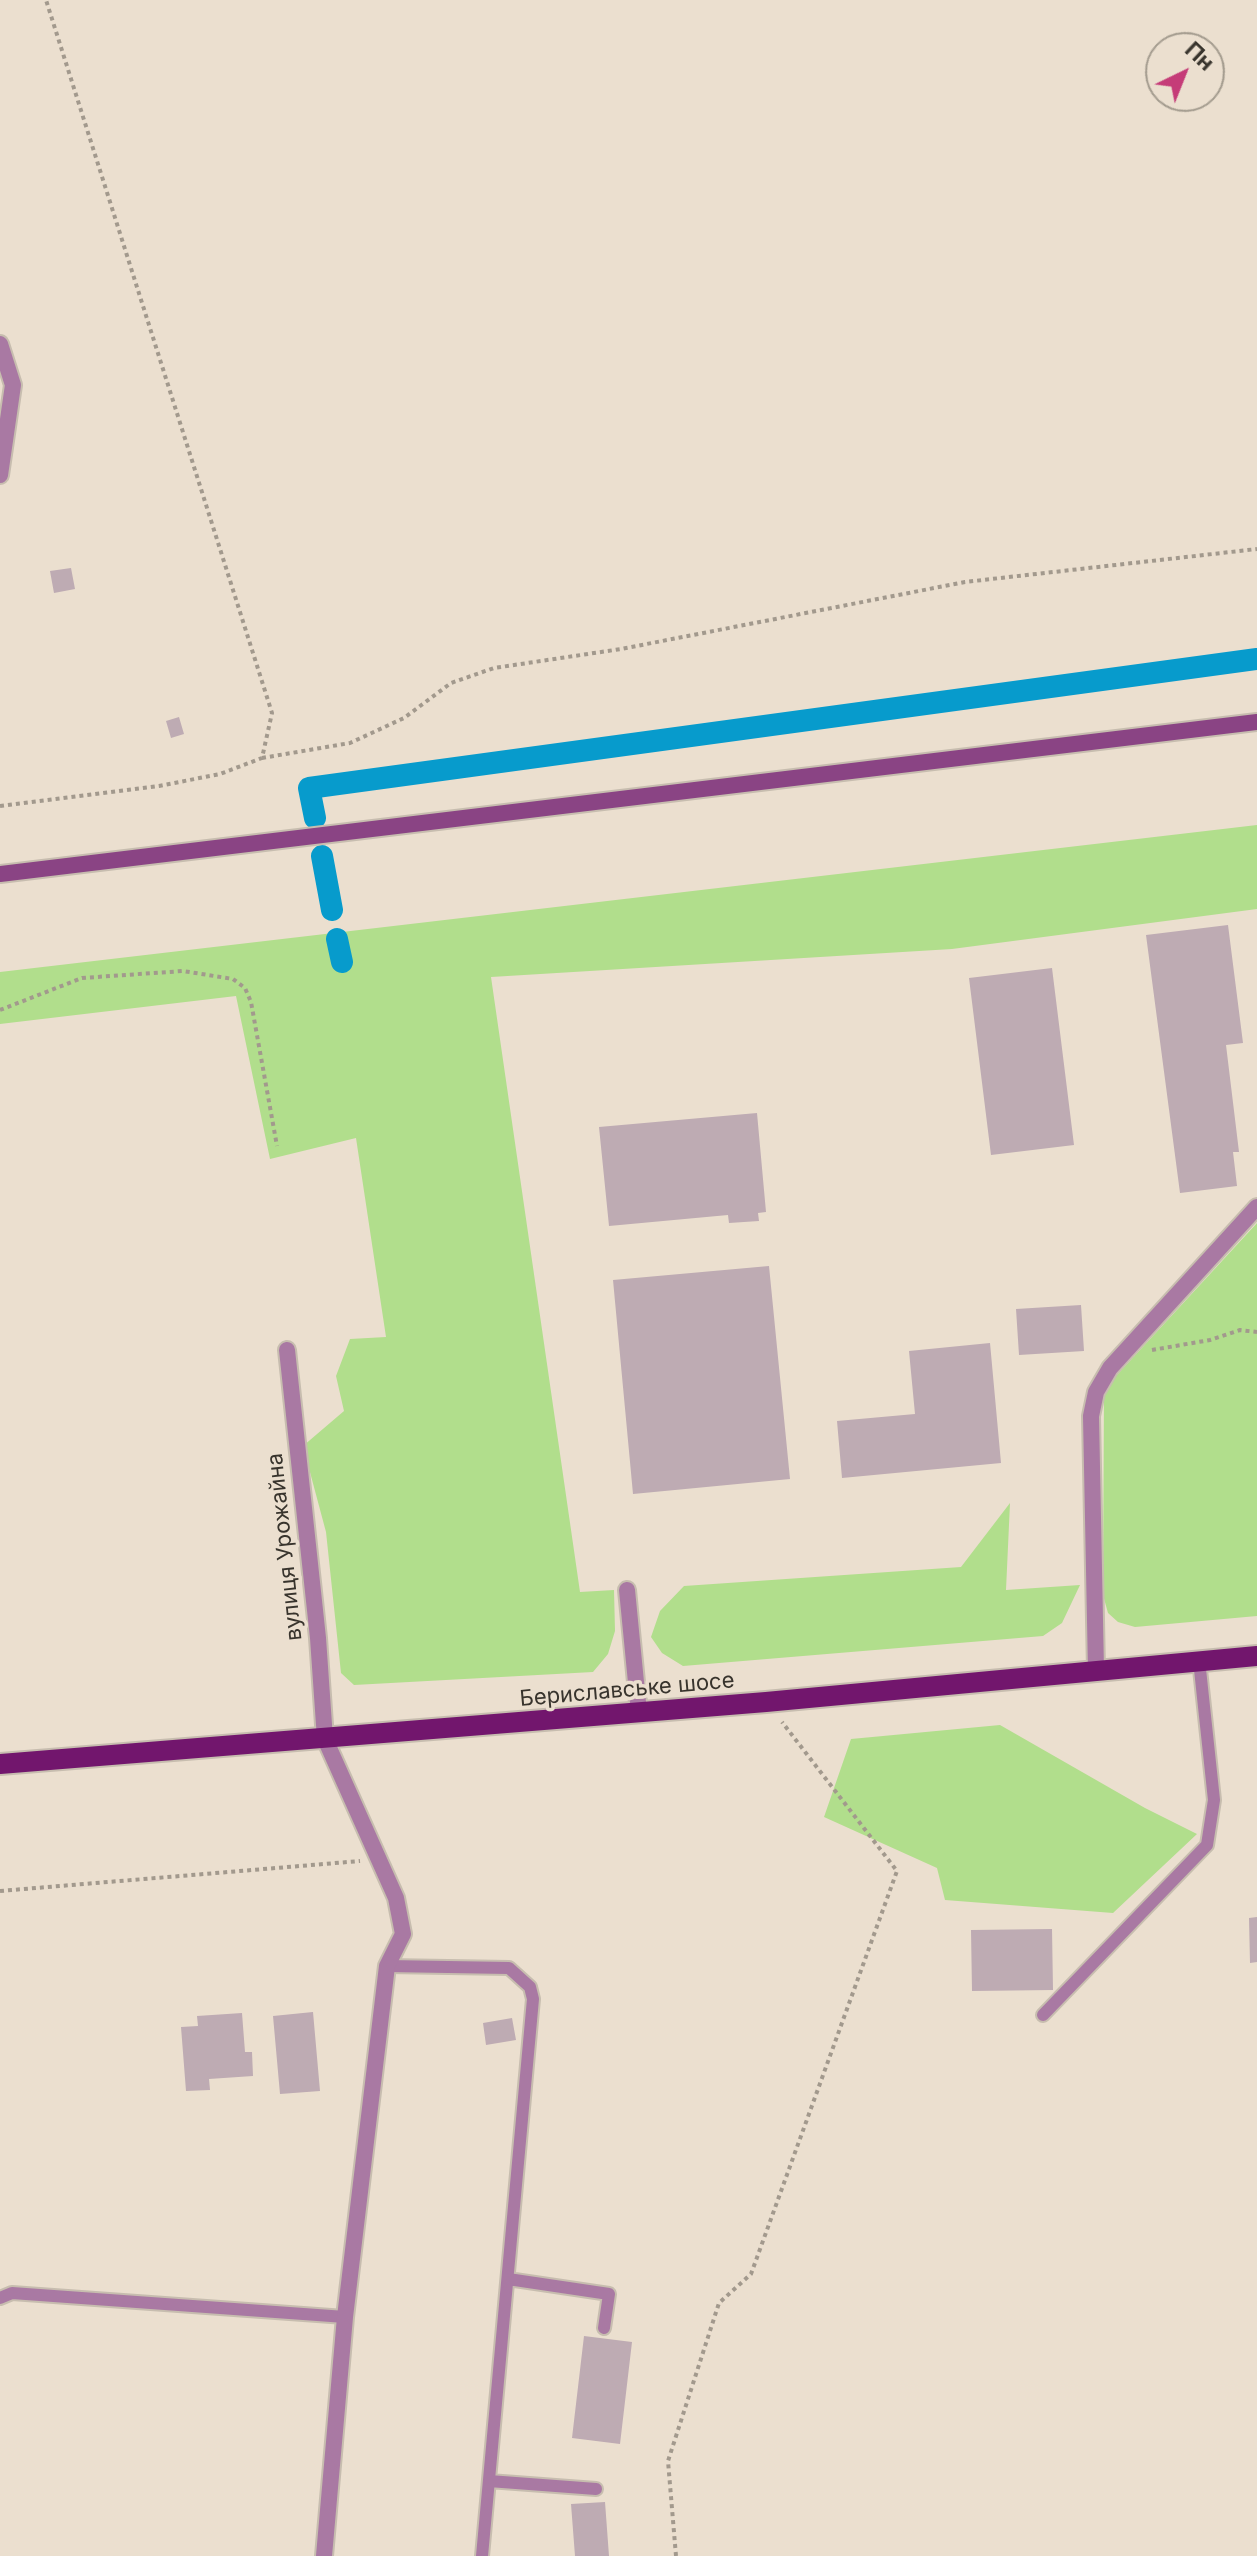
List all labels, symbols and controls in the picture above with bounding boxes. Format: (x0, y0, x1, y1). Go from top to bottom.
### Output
north arrow (1145, 32, 1225, 112)
text: Пн (1180, 36, 1220, 76)
street label: вулиця Урожайна (262, 1452, 308, 1642)
street label: Бериславське шосе (519, 1667, 735, 1713)

